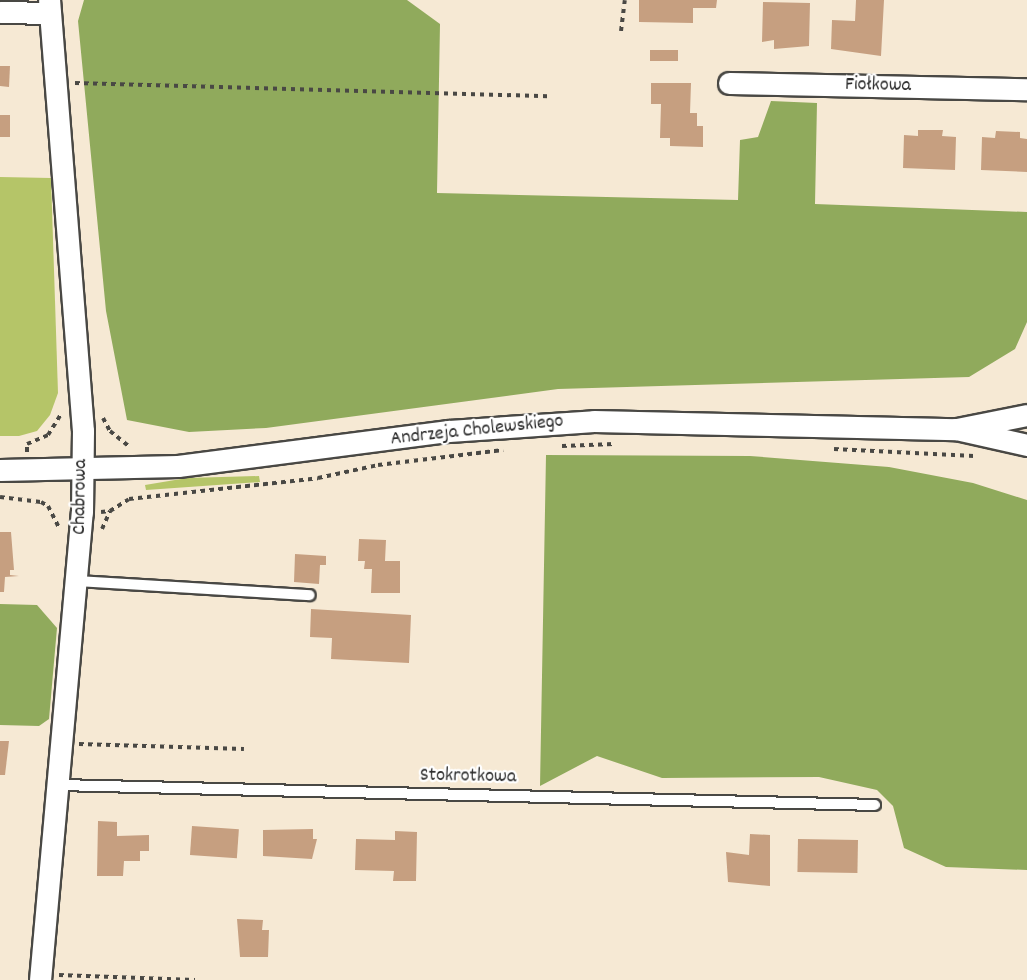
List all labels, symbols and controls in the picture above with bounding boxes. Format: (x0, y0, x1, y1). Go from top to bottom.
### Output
street label: Fiołkowa (845, 73, 911, 99)
street label: Andrzeja Cholewskiego (389, 410, 565, 452)
street label: Chabrowa (68, 459, 94, 535)
street label: Stokrotkowa (420, 764, 516, 790)

